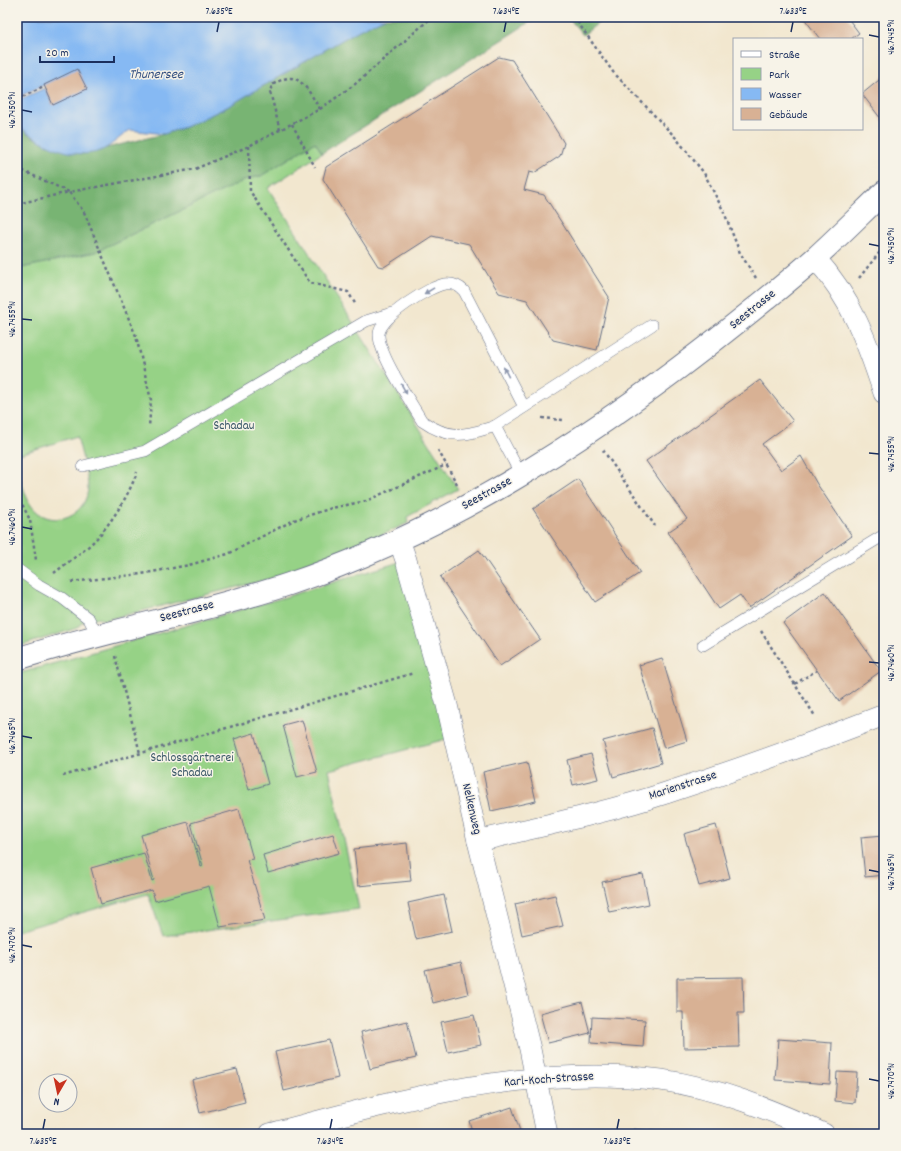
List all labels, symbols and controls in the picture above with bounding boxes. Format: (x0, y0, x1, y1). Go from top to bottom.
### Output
text: 7.635°E (205, 5, 233, 19)
text: 7.634°E (493, 5, 520, 19)
text: 7.633°E (779, 5, 807, 19)
text: 46.7445°N (885, 19, 899, 55)
scale bar (40, 38, 114, 64)
legend (733, 38, 863, 130)
text: 20 m (46, 45, 69, 62)
text: Straße (769, 47, 800, 64)
water label: Thunersee (129, 65, 184, 85)
text: Park (769, 67, 790, 84)
text: Wasser (769, 87, 802, 104)
text: 46.7450°N (6, 91, 20, 128)
text: Gebäude (769, 107, 808, 124)
text: 46.7450°N (885, 227, 899, 264)
street label: Seestrasse (726, 285, 781, 335)
one-way arrow (423, 287, 435, 294)
text: 46.7455°N (6, 301, 20, 337)
one-way arrow (503, 367, 509, 378)
one-way arrow (401, 384, 407, 395)
park label: Schadau (214, 417, 254, 436)
text: 46.7455°N (885, 436, 899, 472)
street label: Seestrasse (458, 472, 516, 516)
text: 46.7460°N (6, 508, 20, 546)
street label: Seestrasse (158, 596, 216, 628)
text: 46.7460°N (885, 644, 899, 682)
text: 46.7465°N (6, 718, 20, 754)
park label: Schlossgärtnerei Schadau (150, 749, 234, 783)
street label: Marienstrasse (647, 766, 720, 806)
street label: Nelkenweg (456, 781, 486, 837)
text: 46.7465°N (885, 854, 899, 890)
text: 46.7470°N (6, 927, 20, 963)
text: 46.7470°N (885, 1063, 899, 1099)
street label: Karl-Koch-Strasse (503, 1067, 595, 1093)
north arrow (38, 1073, 78, 1113)
text: N (52, 1092, 61, 1109)
text: 7.635°E (29, 1135, 57, 1149)
text: 7.634°E (317, 1135, 344, 1149)
text: 7.633°E (603, 1135, 631, 1149)

